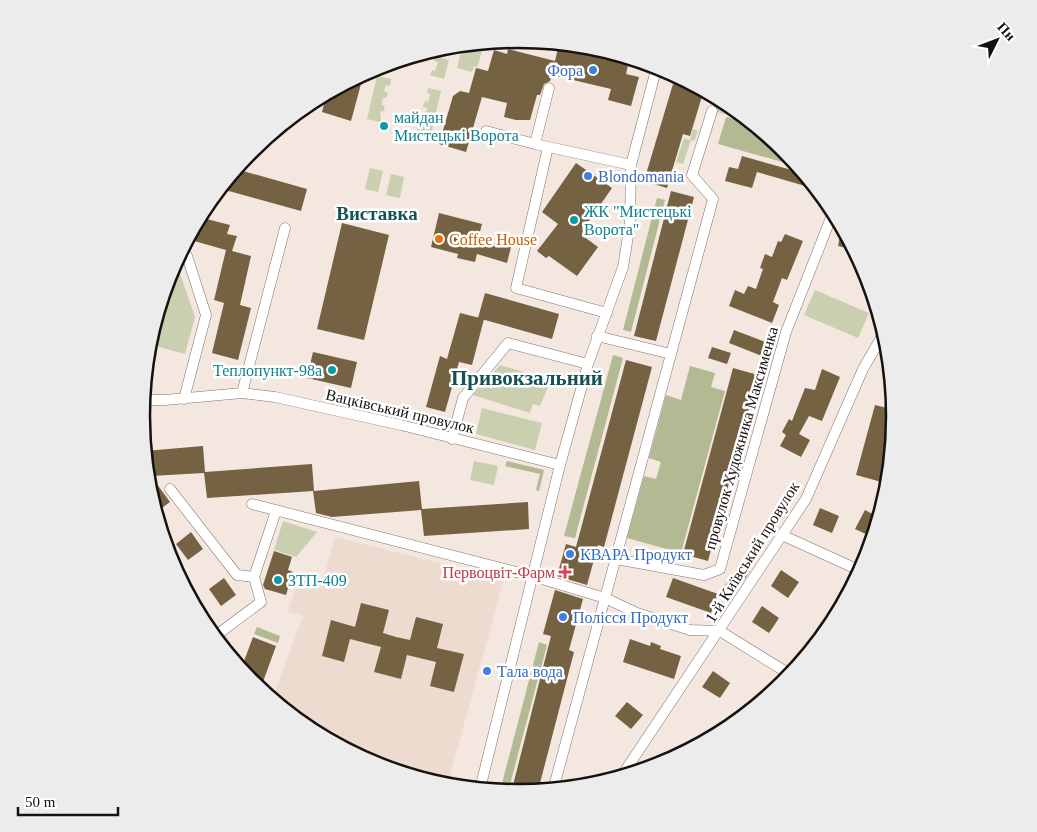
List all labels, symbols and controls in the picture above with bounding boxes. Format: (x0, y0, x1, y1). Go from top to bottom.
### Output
north arrow (972, 15, 1022, 65)
text: Пн (994, 20, 1018, 44)
place label: Фора (547, 62, 583, 80)
marker: Фора (587, 64, 599, 76)
place label: майдан Мистецькі Ворота (394, 109, 519, 145)
marker: майдан Мистецькі Ворота (378, 120, 390, 132)
place label: Blondomania (598, 168, 684, 185)
marker: Blondomania (582, 170, 594, 182)
district label: Виставка (336, 203, 418, 224)
place label: ЖК "Мистецькі Ворота" (584, 203, 692, 239)
marker: ЖК "Мистецькі Ворота" (568, 214, 580, 226)
place label: Coffee House (449, 231, 537, 248)
marker: Coffee House (433, 233, 445, 245)
street label: провулок Художника Максименка (701, 325, 782, 552)
place label: Теплопункт-98а (213, 362, 322, 380)
marker: Теплопункт-98а (326, 364, 338, 376)
district label: Привокзальний (451, 366, 603, 390)
street label: Вацківський провулок (324, 386, 476, 437)
street label: 1-й Київський провулок (702, 478, 803, 626)
place label: КВАРА Продукт (580, 546, 692, 564)
marker: КВАРА Продукт (564, 548, 576, 560)
place label: Первоцвіт-Фарм (442, 564, 555, 582)
marker: Первоцвіт-Фарм (559, 566, 571, 578)
place label: ЗТП-409 (288, 572, 347, 589)
marker: ЗТП-409 (272, 574, 284, 586)
place label: Полісся Продукт (573, 609, 688, 627)
marker: Полісся Продукт (557, 611, 569, 623)
place label: Тала вода (497, 663, 563, 681)
marker: Тала вода (481, 665, 493, 677)
scale bar (18, 784, 118, 816)
text: 50 m (25, 794, 56, 810)

